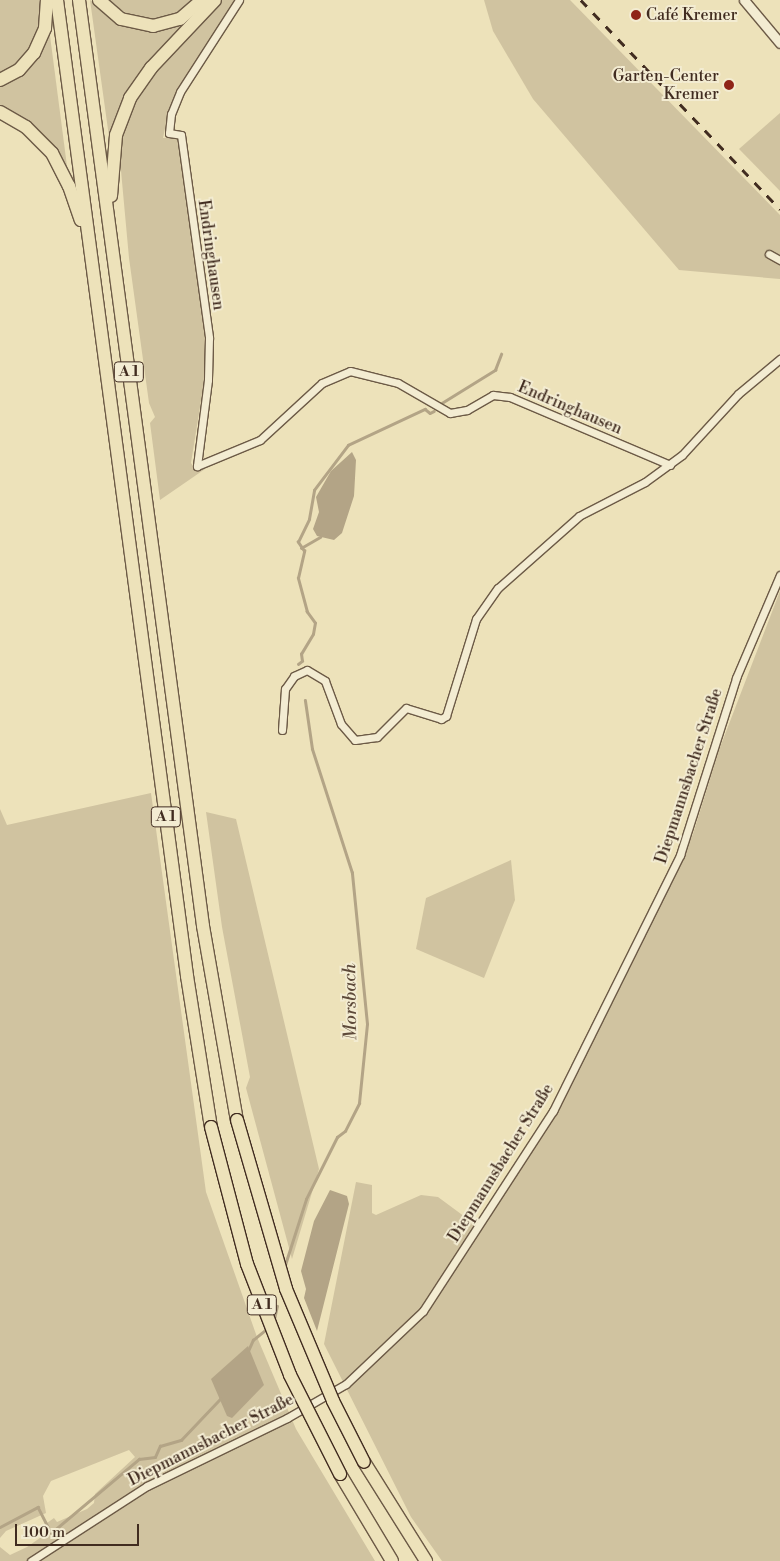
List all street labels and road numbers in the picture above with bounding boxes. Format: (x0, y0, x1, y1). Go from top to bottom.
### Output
street label: Endringhausen (194, 199, 228, 311)
road number: A 1 (113, 360, 145, 384)
street label: Endringhausen (515, 377, 625, 439)
street label: Diepmannsbacher Straße (652, 686, 726, 866)
road number: A 1 (150, 804, 182, 830)
street label: Diepmannsbacher Straße (444, 1080, 558, 1246)
road number: A 1 (246, 1292, 278, 1318)
street label: Diepmannsbacher Straße (125, 1390, 297, 1490)

